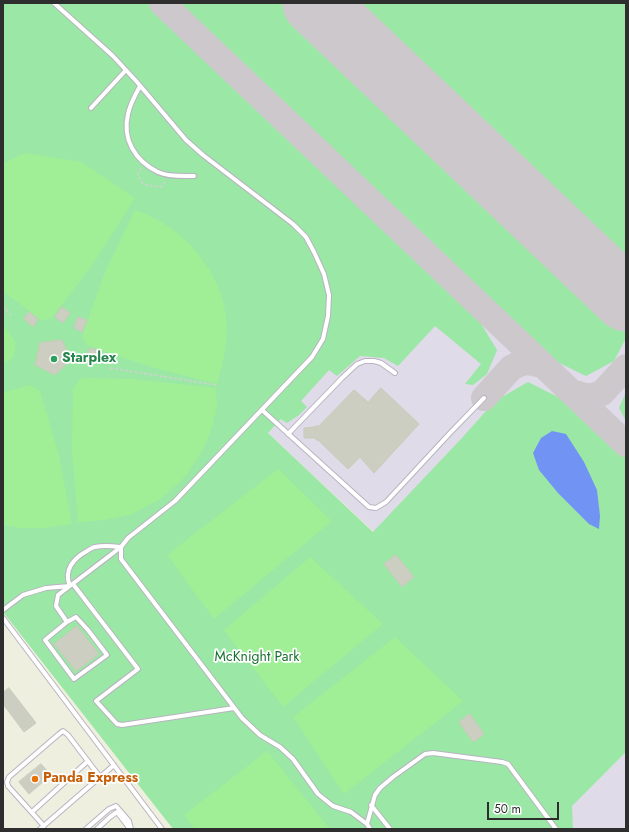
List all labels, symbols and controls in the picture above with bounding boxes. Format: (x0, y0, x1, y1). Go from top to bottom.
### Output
place label: Starplex (62, 351, 116, 367)
marker: Starplex (49, 354, 59, 364)
park label: McKnight Park (215, 650, 299, 666)
place label: Panda Express (43, 771, 138, 787)
marker: Panda Express (30, 774, 40, 784)
scale bar (489, 794, 561, 820)
text: 50 m (494, 800, 521, 818)

